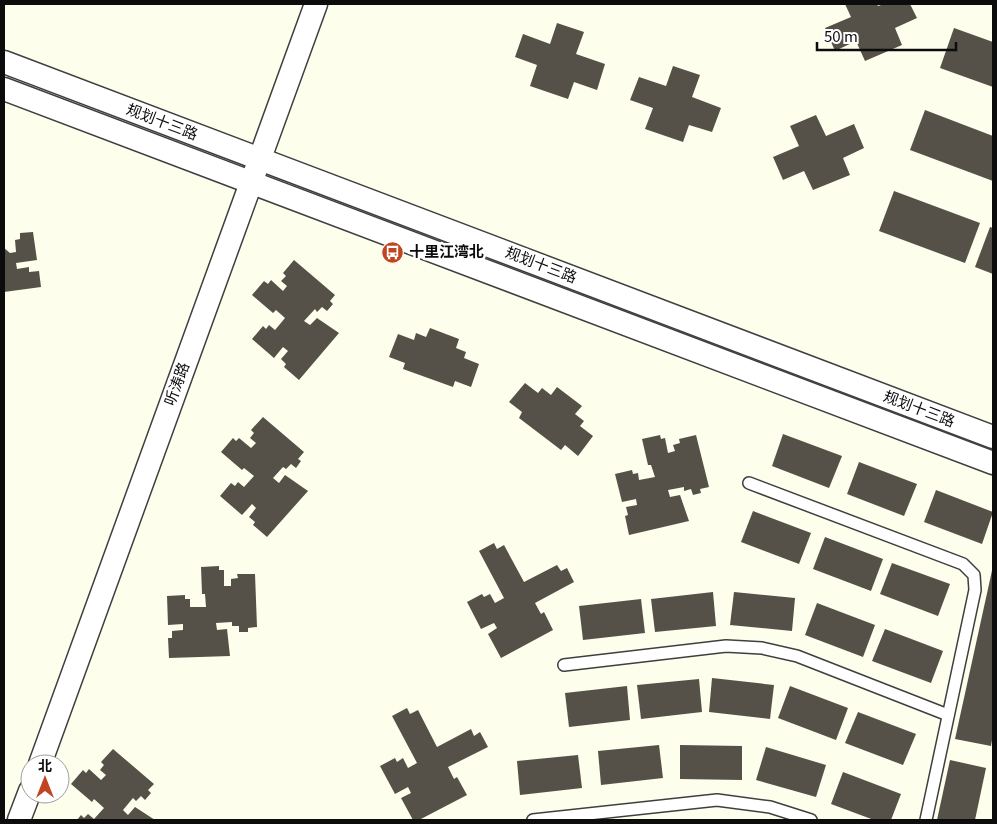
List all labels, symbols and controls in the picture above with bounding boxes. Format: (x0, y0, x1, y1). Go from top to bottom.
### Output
scale bar (817, 20, 956, 52)
text: 50 m (824, 25, 858, 46)
street label: 规划十三路 (124, 97, 201, 144)
bus stop icon: 十里江湾北 (381, 240, 405, 264)
place label: 十里江湾北 (409, 240, 484, 261)
street label: 规划十三路 (503, 240, 580, 287)
street label: 听涛路 (158, 359, 193, 408)
street label: 规划十三路 (881, 384, 958, 431)
north arrow (20, 754, 70, 804)
text: 北 (38, 755, 52, 775)

